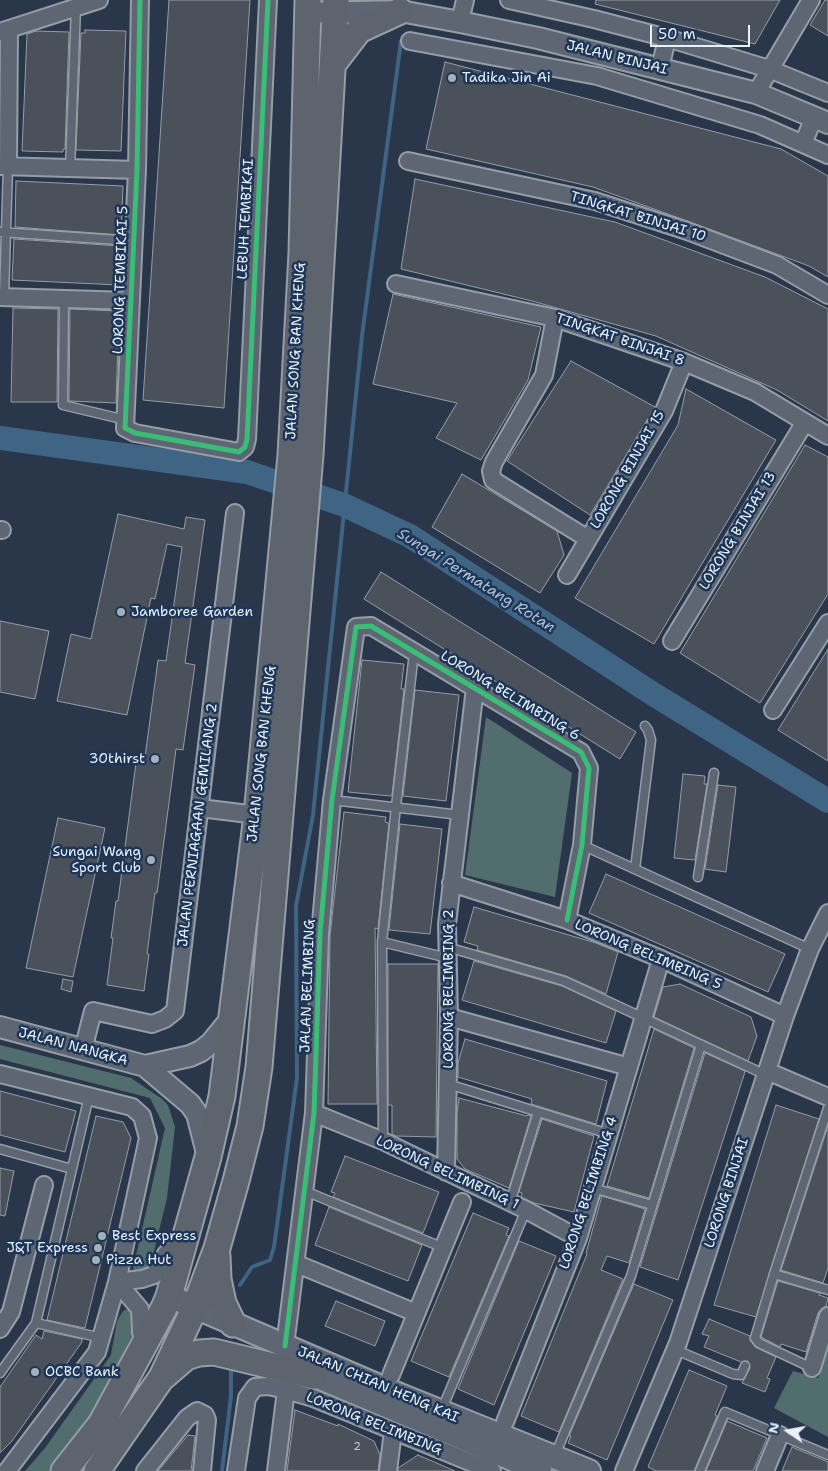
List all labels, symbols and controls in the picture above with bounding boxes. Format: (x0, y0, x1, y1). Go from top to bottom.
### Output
scale bar (653, 15, 753, 47)
text: 50 m (658, 24, 696, 44)
street label: JALAN BINJAI (565, 37, 669, 79)
place label: Tadika Jin Ai (462, 70, 551, 86)
marker: Tadika Jin Ai (446, 72, 458, 84)
street label: LEBUH TEMBIKAI (234, 158, 258, 280)
street label: TINGKAT BINJAI 10 (568, 188, 708, 246)
street label: LORONG TEMBIKAI 5 (110, 206, 132, 354)
street label: JALAN SONG BAN KHENG (283, 262, 309, 440)
street label: TINGKAT BINJAI 8 (553, 310, 687, 370)
street label: LORONG BINJAI 15 (587, 408, 669, 532)
street label: LORONG BINJAI 13 (696, 469, 780, 593)
water label: Sungai Permatang Rotan (394, 525, 558, 637)
place label: Jamboree Garden (131, 604, 253, 620)
marker: Jamboree Garden (115, 606, 127, 618)
street label: LORONG BELIMBING 6 (437, 648, 583, 744)
street label: JALAN SONG BAN KHENG (244, 665, 280, 843)
street label: JALAN PERNIAGAAN GEMILANG 2 (175, 702, 221, 948)
place label: 30thirst (89, 751, 145, 767)
marker: 30thirst (149, 753, 161, 765)
place label: Sungai Wang Sport Club (53, 844, 141, 876)
marker: Sungai Wang Sport Club (145, 854, 157, 866)
street label: LORONG BELIMBING 2 (441, 909, 457, 1069)
street label: LORONG BELIMBING 5 (572, 916, 724, 994)
street label: JALAN BELIMBING (297, 919, 319, 1053)
street label: JALAN NANGKA (17, 1024, 129, 1070)
street label: LORONG BELIMBING 4 (556, 1114, 622, 1272)
street label: LORONG BELIMBING 1 (373, 1132, 521, 1214)
street label: LORONG BINJAI (701, 1136, 753, 1250)
place label: Best Express (112, 1228, 196, 1244)
marker: Best Express (96, 1230, 108, 1242)
place label: J&T Express (7, 1240, 88, 1256)
marker: J&T Express (92, 1242, 104, 1254)
place label: Pizza Hut (106, 1252, 171, 1268)
marker: Pizza Hut (90, 1254, 102, 1266)
street label: JALAN CHIAN HENG KAI (295, 1343, 461, 1427)
place label: OCBC Bank (45, 1364, 119, 1380)
marker: OCBC Bank (29, 1366, 41, 1378)
street label: LORONG BELIMBING (304, 1389, 444, 1459)
north arrow (763, 1406, 813, 1456)
text: N (763, 1421, 783, 1435)
house number: 2 (353, 1440, 361, 1454)

